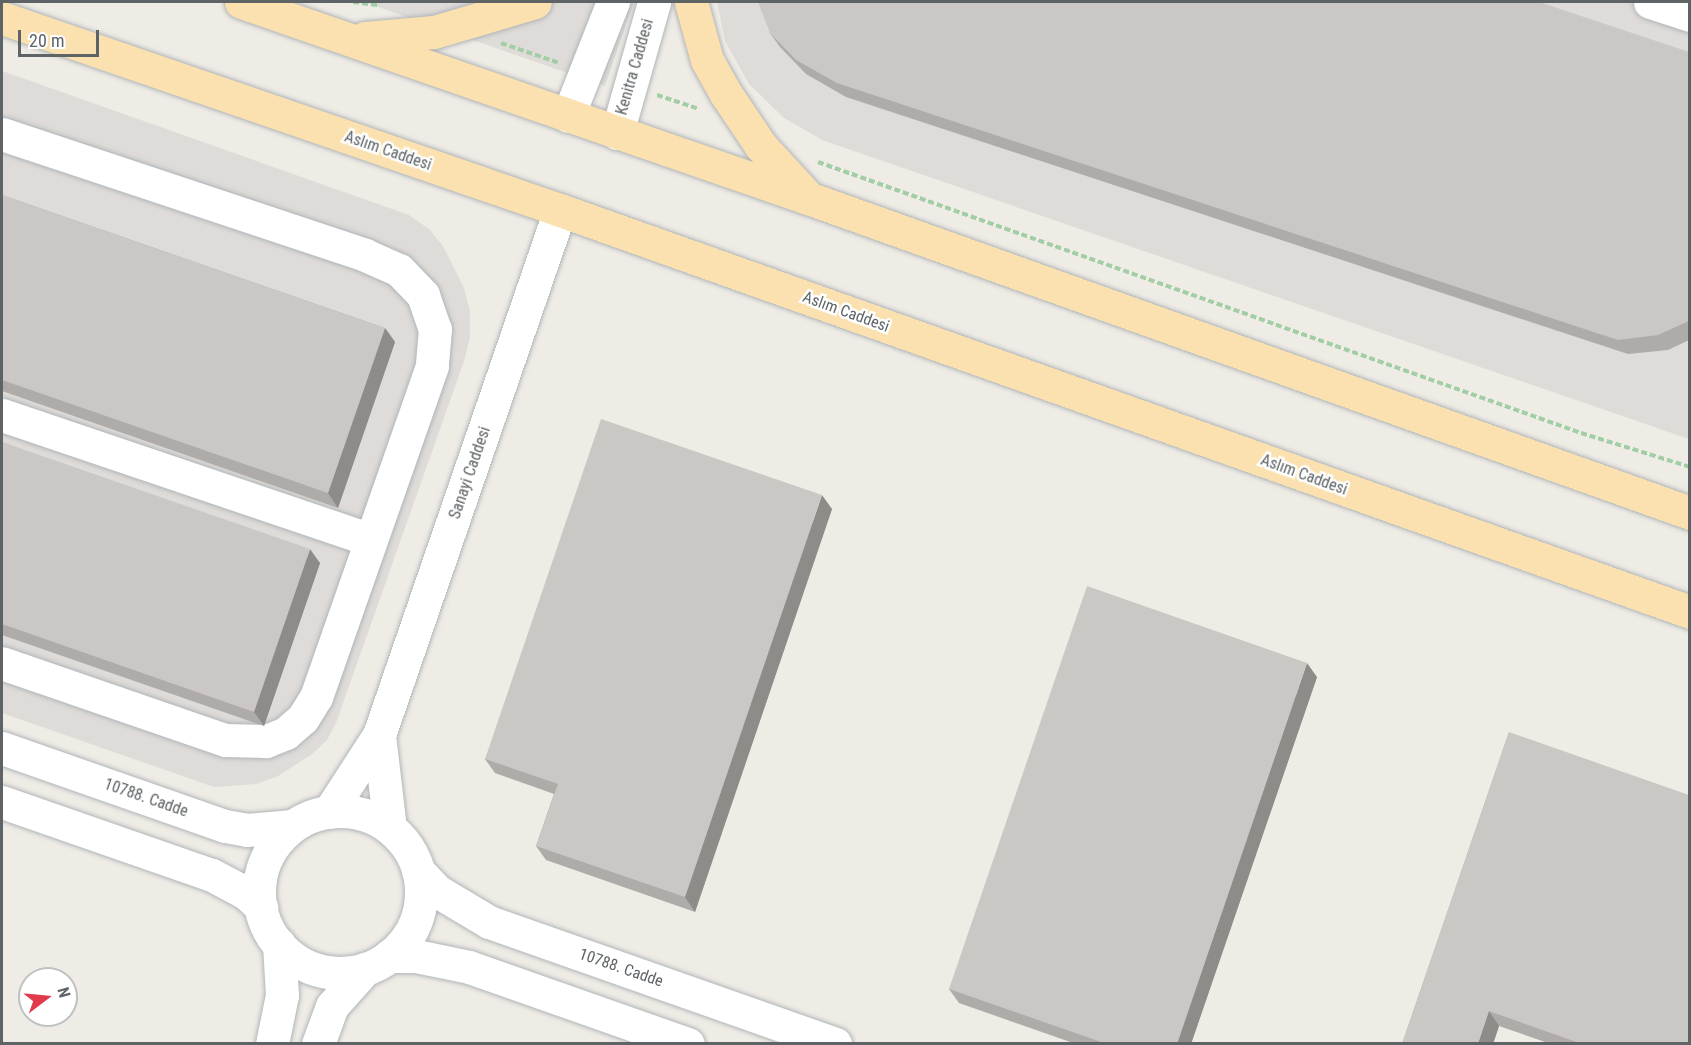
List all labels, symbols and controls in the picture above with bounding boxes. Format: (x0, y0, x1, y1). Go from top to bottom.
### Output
street label: Kenitra Caddesi (612, 17, 658, 117)
scale bar (21, 18, 102, 56)
text: 20 m (29, 30, 64, 51)
street label: Aslım Caddesi (342, 127, 434, 175)
street label: Aslım Caddesi (800, 287, 892, 337)
street label: Sanayi Caddesi (445, 424, 495, 522)
street label: Aslım Caddesi (1258, 450, 1350, 500)
street label: 10788. Cadde (102, 775, 190, 821)
street label: 10788. Cadde (577, 945, 665, 991)
north arrow (18, 967, 78, 1027)
text: N (53, 985, 74, 1000)

